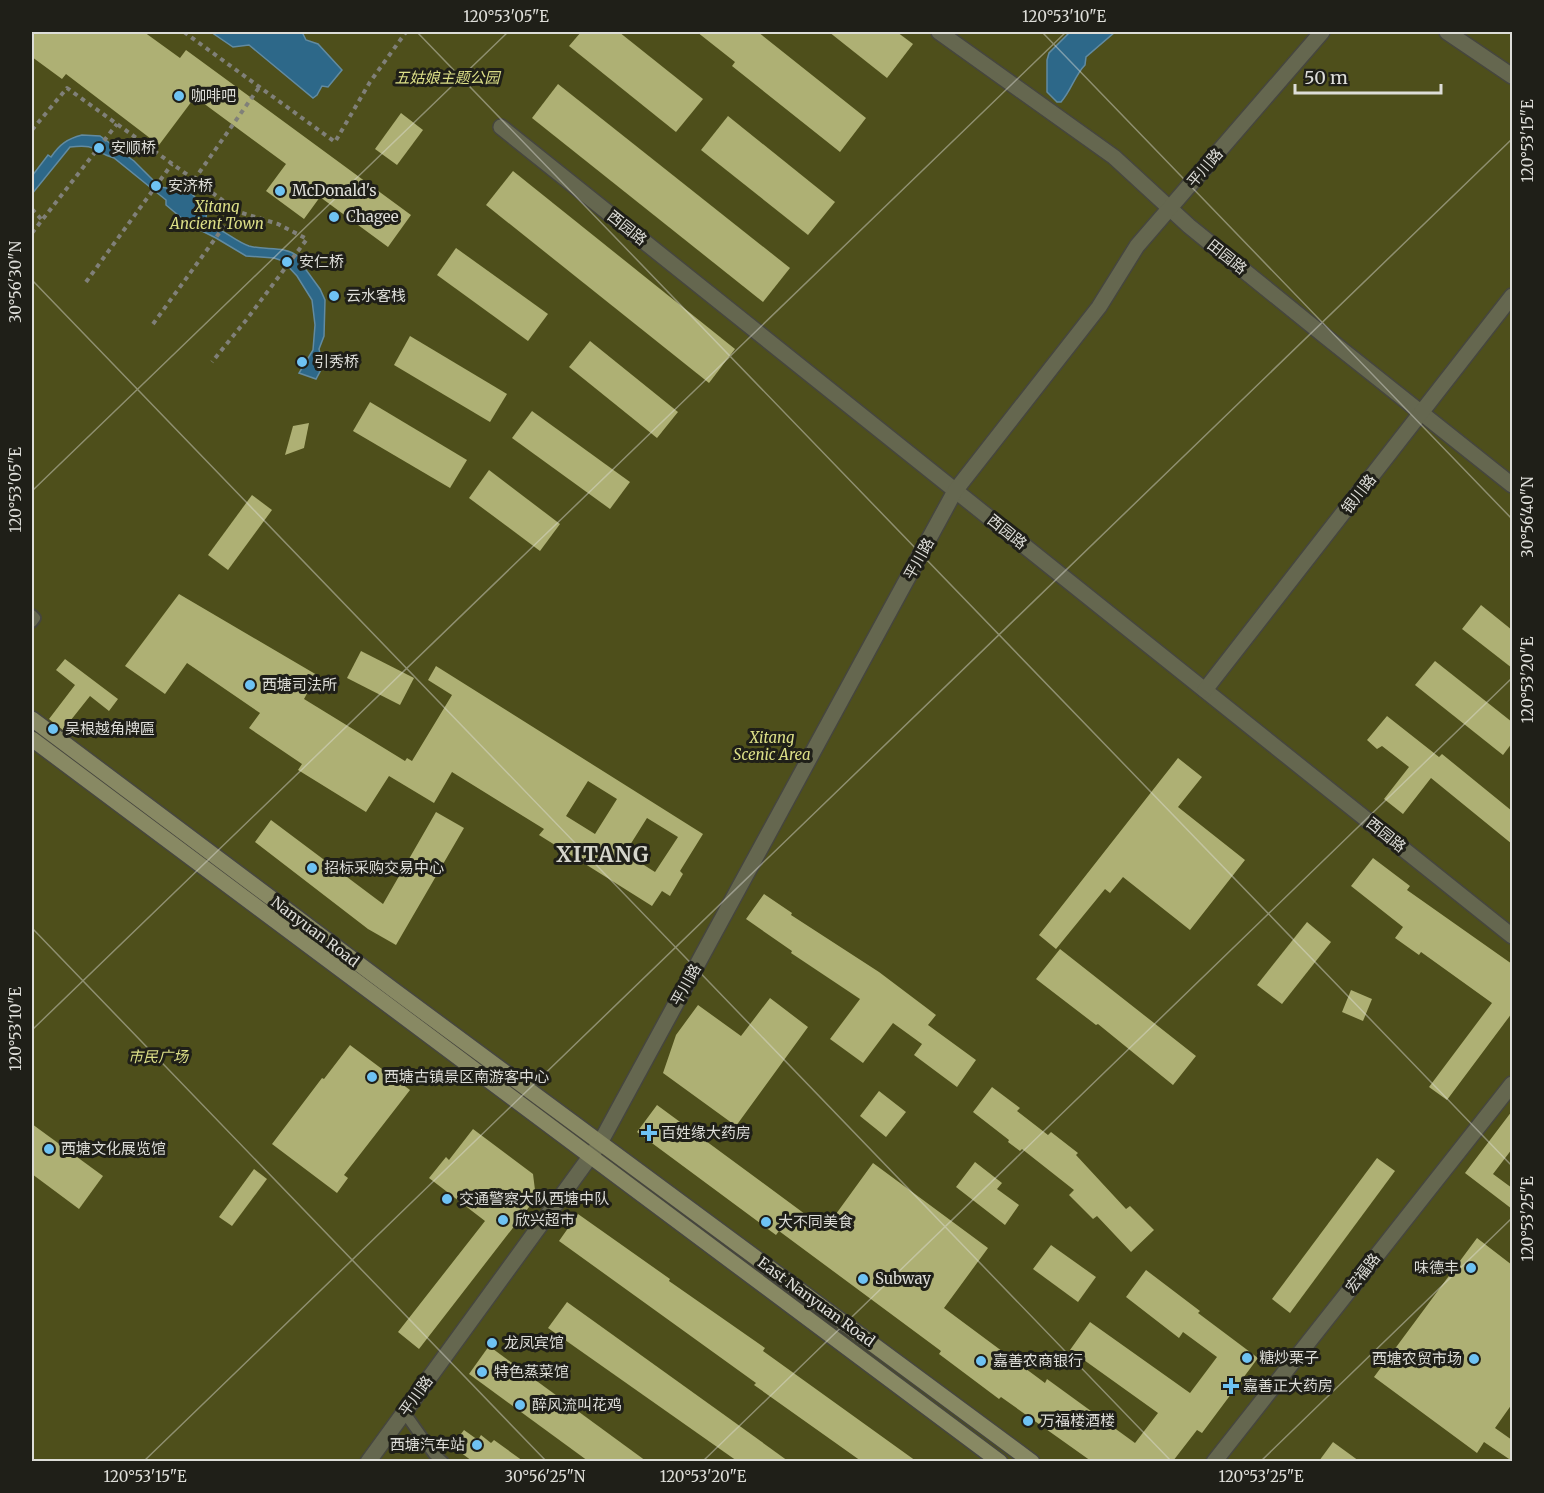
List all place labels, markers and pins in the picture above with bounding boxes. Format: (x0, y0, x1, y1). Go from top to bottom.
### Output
place label: 咖啡吧 (191, 86, 236, 105)
marker: 咖啡吧 (172, 89, 186, 103)
place label: 安顺桥 (111, 138, 156, 157)
marker: 安顺桥 (92, 141, 106, 155)
place label: 安济桥 (168, 176, 213, 195)
marker: 安济桥 (149, 179, 163, 193)
place label: McDonald's (292, 181, 377, 200)
marker: McDonald's (273, 184, 287, 198)
place label: Chagee (346, 207, 399, 226)
marker: Chagee (327, 210, 341, 224)
place label: 安仁桥 (299, 252, 344, 271)
marker: 安仁桥 (280, 255, 294, 269)
place label: 云水客栈 (346, 286, 406, 305)
marker: 云水客栈 (327, 289, 341, 303)
place label: 引秀桥 (314, 352, 359, 371)
marker: 引秀桥 (295, 355, 309, 369)
place label: 西塘司法所 (262, 675, 337, 694)
marker: 西塘司法所 (243, 678, 257, 692)
place label: 吴根越角牌匾 (65, 719, 155, 738)
marker: 吴根越角牌匾 (46, 722, 60, 736)
place label: 招标采购交易中心 (324, 858, 444, 877)
marker: 招标采购交易中心 (305, 861, 319, 875)
place label: 西塘古镇景区南游客中心 (384, 1067, 549, 1086)
marker: 西塘古镇景区南游客中心 (365, 1070, 379, 1084)
place label: 百姓缘大药房 (661, 1123, 751, 1142)
marker: 百姓缘大药房 (642, 1126, 656, 1140)
place label: 西塘文化展览馆 (61, 1139, 166, 1158)
marker: 西塘文化展览馆 (42, 1142, 56, 1156)
place label: 交通警察大队西塘中队 (459, 1189, 609, 1208)
marker: 交通警察大队西塘中队 (440, 1192, 454, 1206)
place label: 欣兴超市 (515, 1210, 575, 1229)
place label: 大不同美食 (778, 1212, 853, 1231)
marker: 欣兴超市 (496, 1213, 510, 1227)
marker: 大不同美食 (759, 1215, 773, 1229)
place label: 味德丰 (1414, 1258, 1459, 1277)
marker: 味德丰 (1464, 1261, 1478, 1275)
place label: Subway (875, 1269, 931, 1288)
marker: Subway (856, 1272, 870, 1286)
place label: 龙凤宾馆 (504, 1333, 564, 1352)
marker: 龙凤宾馆 (485, 1336, 499, 1350)
place label: 糖炒栗子 (1259, 1348, 1319, 1367)
place label: 西塘农贸市场 (1372, 1349, 1462, 1368)
place label: 嘉善农商银行 (993, 1351, 1083, 1370)
marker: 糖炒栗子 (1240, 1351, 1254, 1365)
marker: 西塘农贸市场 (1467, 1352, 1481, 1366)
marker: 嘉善农商银行 (974, 1354, 988, 1368)
place label: 特色蒸菜馆 (494, 1362, 569, 1381)
marker: 特色蒸菜馆 (475, 1365, 489, 1379)
place label: 嘉善正大药房 (1243, 1376, 1333, 1395)
marker: 嘉善正大药房 (1224, 1379, 1238, 1393)
place label: 醉风流叫花鸡 (532, 1395, 622, 1414)
marker: 醉风流叫花鸡 (513, 1398, 527, 1412)
place label: 万福楼酒楼 (1040, 1411, 1115, 1430)
marker: 万福楼酒楼 (1021, 1414, 1035, 1428)
place label: 西塘汽车站 (390, 1435, 465, 1454)
marker: 西塘汽车站 (470, 1438, 484, 1452)

